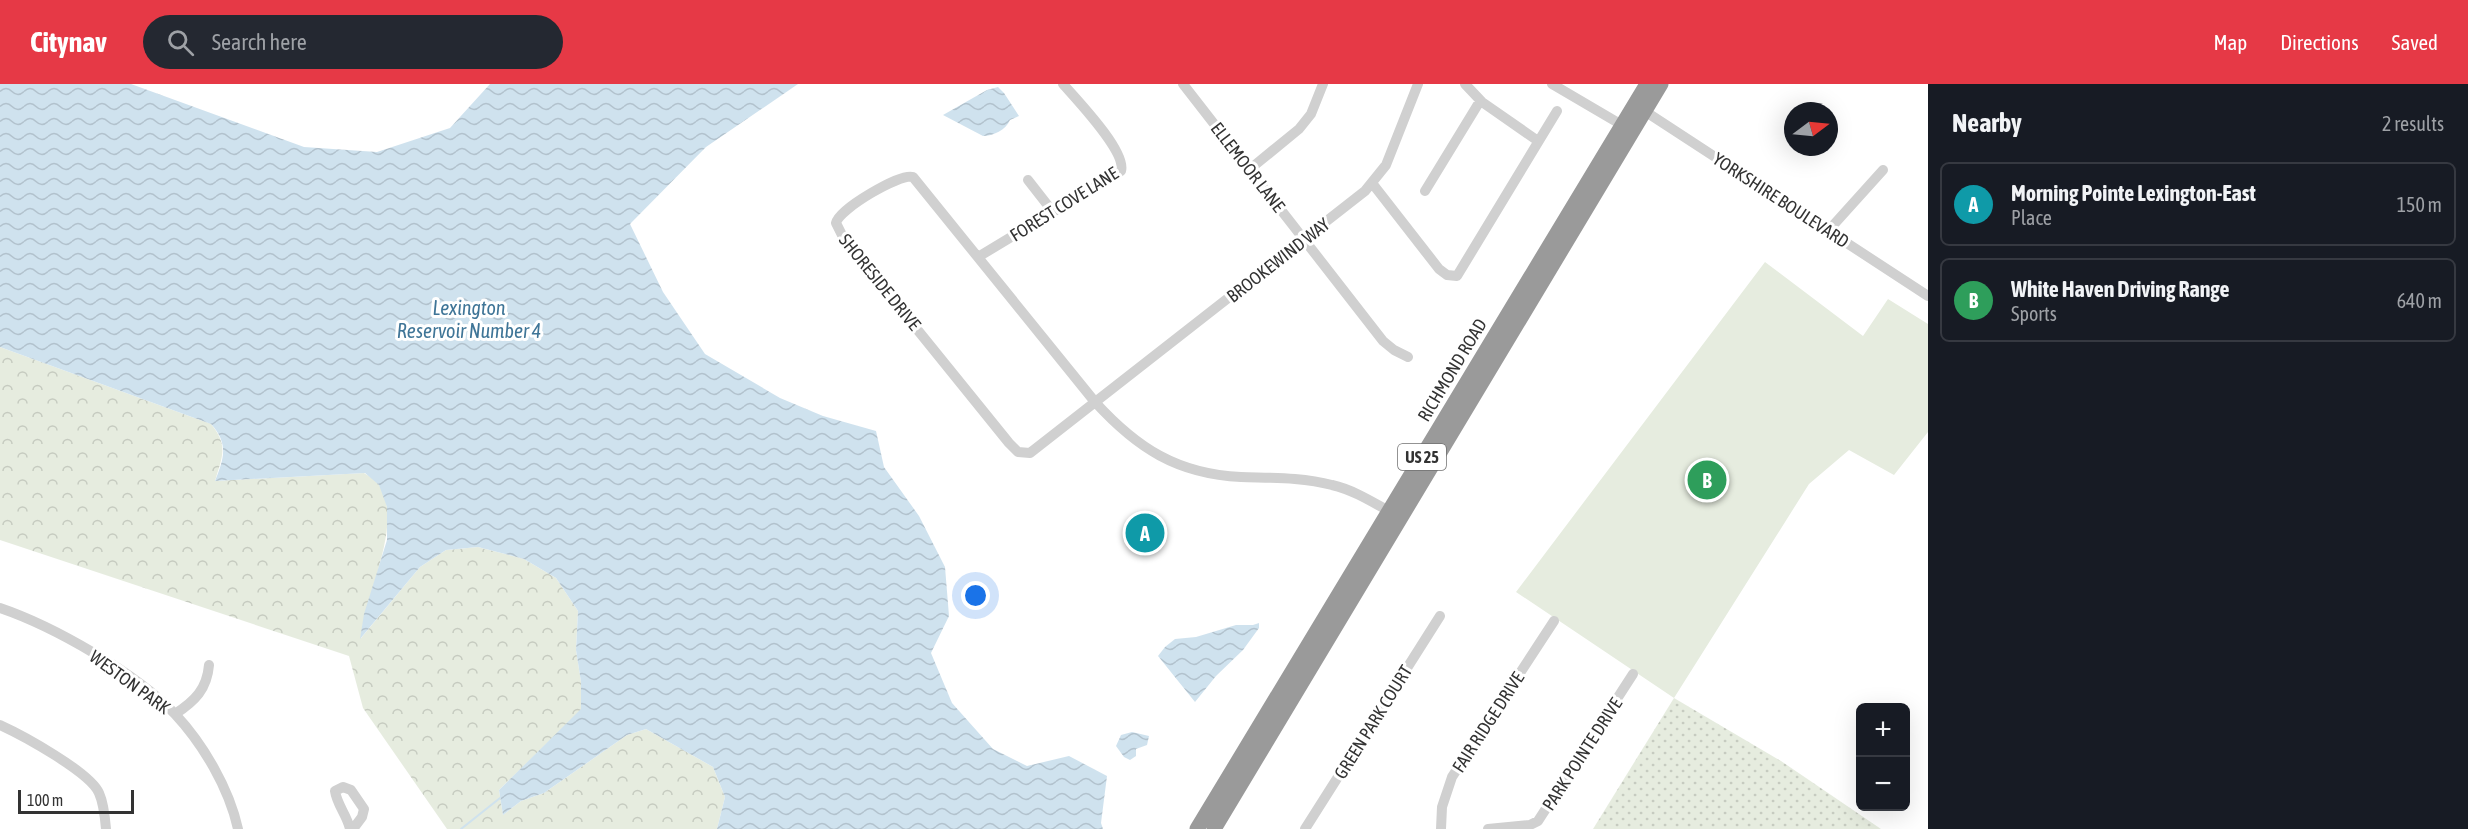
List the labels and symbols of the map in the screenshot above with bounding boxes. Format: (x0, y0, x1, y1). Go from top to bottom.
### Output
north arrow (1784, 102, 1838, 156)
street label: ELLEMOOR LANE (1207, 118, 1290, 216)
street label: YORKSHIRE BOULEVARD (1709, 148, 1853, 252)
street label: FOREST COVE LANE (1006, 162, 1122, 246)
street label: BROOKEWIND WAY (1223, 213, 1333, 307)
street label: SHORESIDE DRIVE (835, 230, 925, 335)
water label: Lexington Reservoir Number 4 (397, 296, 541, 342)
street label: RICHMOND ROAD (1413, 315, 1491, 425)
road number: US 25 (1398, 444, 1446, 470)
pin: B (1688, 458, 1726, 502)
pin: A (1126, 510, 1164, 556)
your location (961, 581, 990, 610)
street label: WESTON PARK (86, 646, 174, 718)
street label: GREEN PARK COURT (1330, 661, 1416, 783)
street label: FAIR RIDGE DRIVE (1448, 668, 1528, 776)
street label: PARK POINTE DRIVE (1538, 694, 1626, 814)
scale bar (18, 787, 134, 814)

